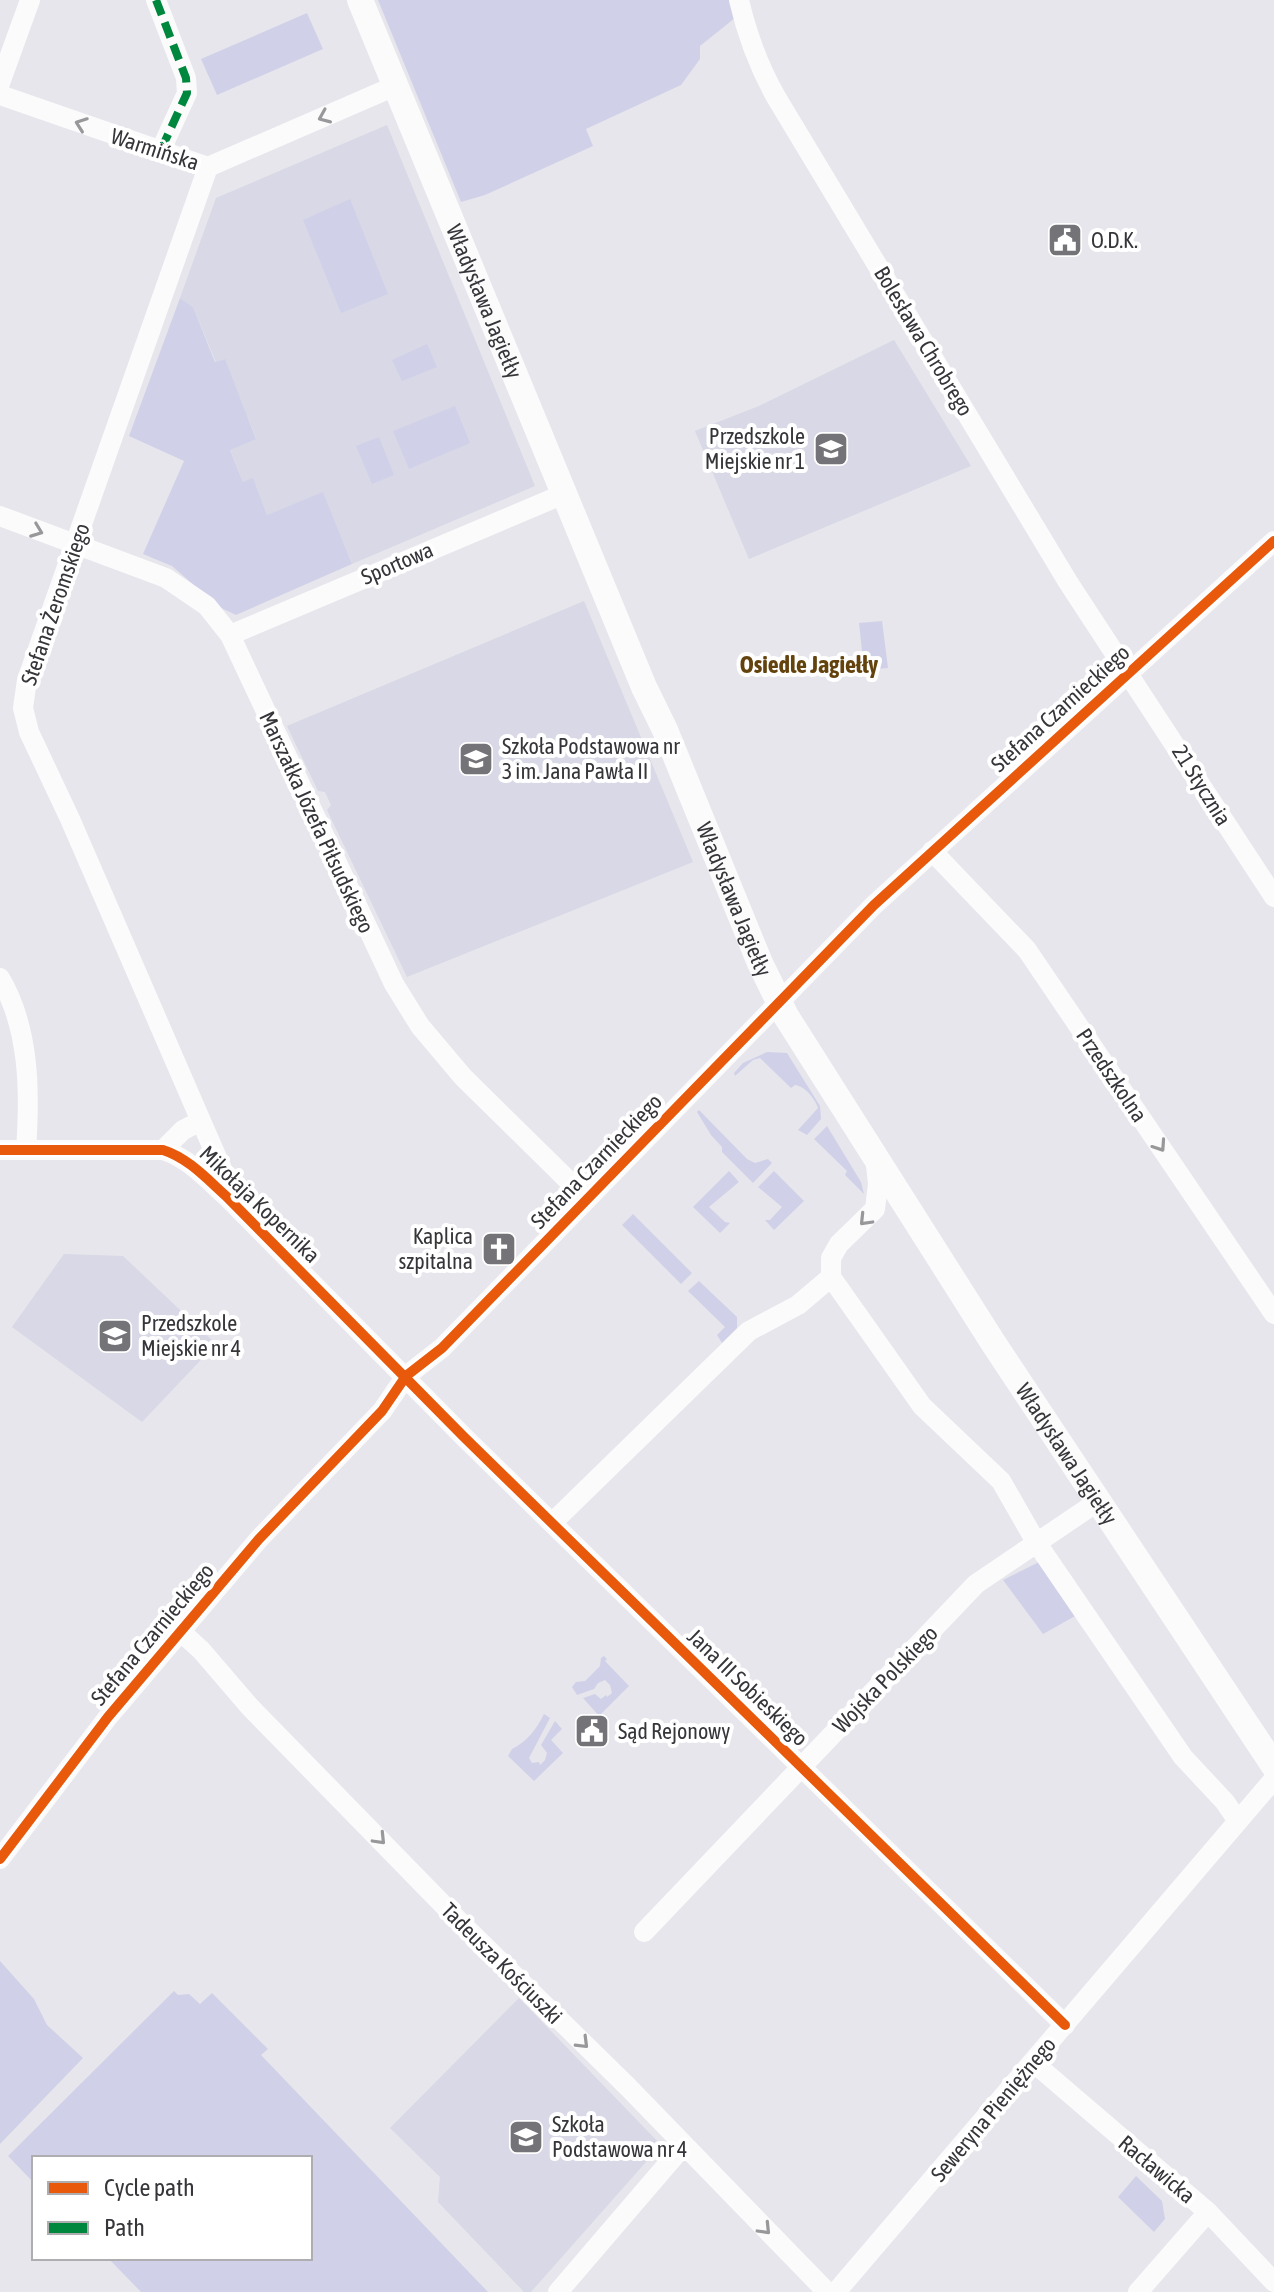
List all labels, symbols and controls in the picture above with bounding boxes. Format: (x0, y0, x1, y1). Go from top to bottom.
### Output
one-way arrow (318, 108, 332, 124)
one-way arrow (75, 117, 89, 134)
street label: Warmińska (108, 123, 202, 175)
street label: Władysława Jagiełły (441, 221, 528, 382)
public building icon: O.D.K. (1046, 221, 1084, 259)
place label: O.D.K. (1091, 227, 1138, 253)
street label: Bolesława Chrobrego (869, 261, 979, 421)
place label: Przedszkole Miejskie nr 1 (705, 423, 805, 474)
school or university icon: Przedszkole Miejskie nr 1 (812, 430, 850, 468)
street label: Stefana Żeromskiego (15, 520, 95, 688)
one-way arrow (30, 521, 44, 538)
street label: Sportowa (357, 536, 437, 590)
street label: Stefana Czarnieckiego (985, 639, 1135, 777)
district label: Osiedle Jagiełły (740, 651, 878, 678)
street label: Marszałka Józefa Piłsudskiego (254, 707, 380, 937)
place label: Szkoła Podstawowa nr 3 im. Jana Pawła II (502, 733, 680, 784)
school or university icon: Szkoła Podstawowa nr 3 im. Jana Pawła II (457, 740, 495, 778)
street label: 21 Stycznia (1167, 740, 1237, 830)
street label: Władysława Jagiełły (691, 818, 777, 980)
street label: Przedszkolna (1071, 1023, 1153, 1127)
street label: Stefana Czarnieckiego (525, 1088, 667, 1234)
one-way arrow (1150, 1137, 1165, 1151)
street label: Mikołaja Kopernika (195, 1140, 325, 1268)
one-way arrow (859, 1211, 874, 1225)
place label: Kaplica szpitalna (399, 1223, 473, 1274)
church icon: Kaplica szpitalna (480, 1230, 518, 1268)
place label: Przedszkole Miejskie nr 4 (141, 1310, 241, 1361)
school or university icon: Przedszkole Miejskie nr 4 (96, 1317, 134, 1355)
street label: Władysława Jagiełły (1011, 1378, 1123, 1529)
street label: Stefana Czarnieckiego (85, 1558, 219, 1710)
street label: Wojska Polskiego (827, 1620, 943, 1738)
street label: Jana III Sobieskiego (682, 1623, 814, 1751)
public building icon: Sąd Rejonowy (573, 1712, 611, 1750)
place label: Sąd Rejonowy (618, 1718, 730, 1744)
one-way arrow (371, 1830, 385, 1844)
street label: Tadeusza Kościuszki (436, 1897, 568, 2029)
street label: Seweryna Pieniężnego (925, 2032, 1061, 2186)
one-way arrow (574, 2034, 588, 2048)
place label: Szkoła Podstawowa nr 4 (552, 2111, 687, 2162)
school or university icon: Szkoła Podstawowa nr 4 (507, 2118, 545, 2156)
street label: Racławicka (1114, 2130, 1200, 2208)
legend (32, 2156, 312, 2260)
text: Cycle path (104, 2174, 195, 2201)
text: Path (104, 2214, 145, 2241)
one-way arrow (755, 2220, 770, 2234)

